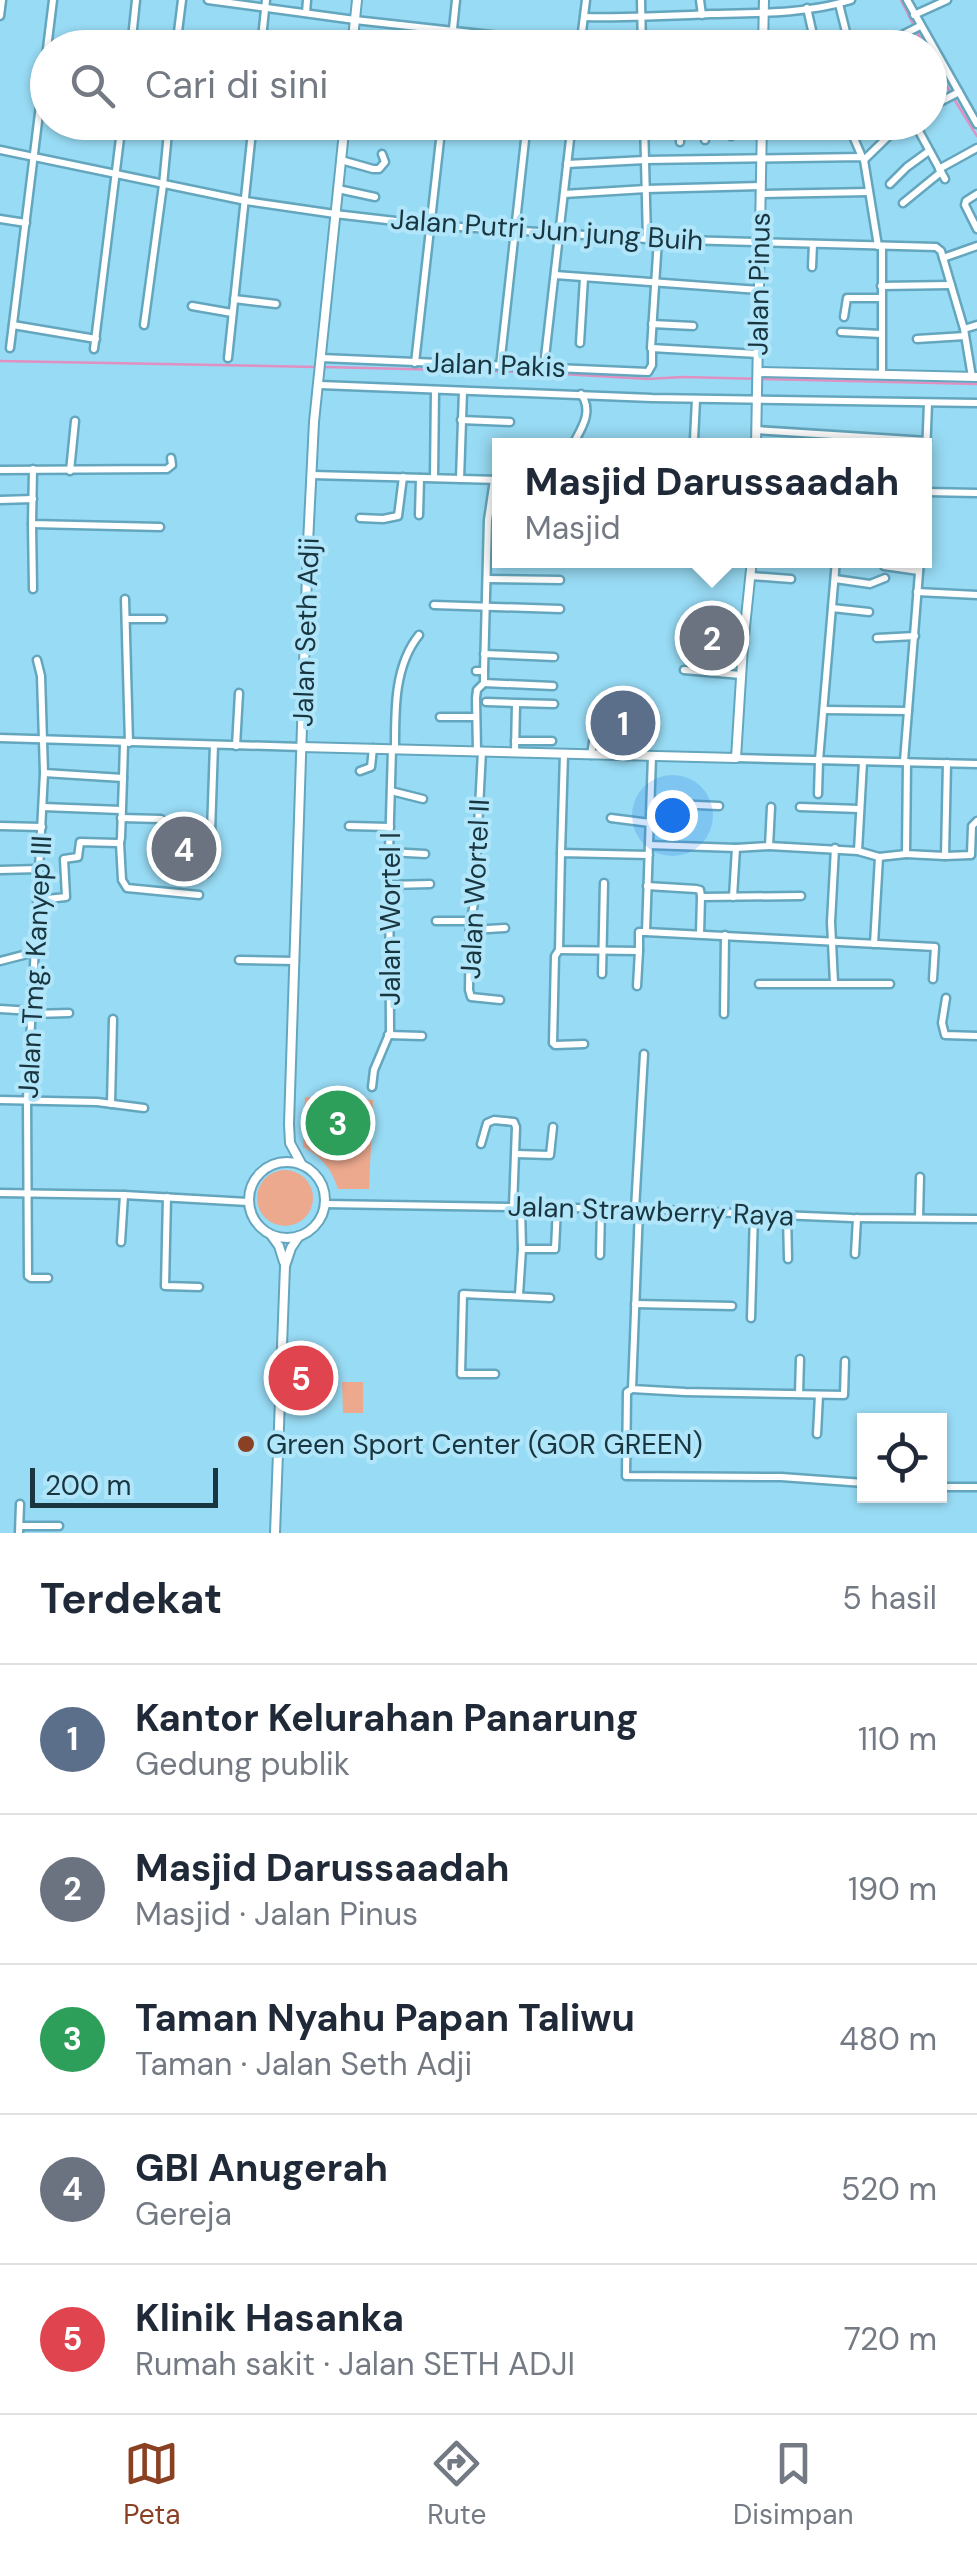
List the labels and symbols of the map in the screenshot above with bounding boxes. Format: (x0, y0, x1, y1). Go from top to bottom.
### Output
street label: Jalan Putri Jun jung Buih (389, 201, 705, 259)
street label: Jalan Pinus (739, 212, 779, 356)
street label: Jalan Pakis (425, 344, 567, 386)
street label: Jalan Seth Adji (284, 537, 328, 727)
pin: 2 (680, 600, 744, 676)
pin: 1 (590, 686, 656, 760)
your location (647, 790, 698, 841)
street label: Jalan Wortel II (452, 798, 498, 980)
pin: 4 (152, 812, 216, 886)
street label: Jalan Wortel I (372, 832, 409, 1006)
street label: Jalan Tmg. Kanyep III (10, 835, 60, 1099)
pin: 3 (306, 1086, 370, 1160)
street label: Jalan Strawberry Raya (507, 1188, 795, 1234)
pin: 5 (268, 1340, 334, 1416)
place label: Green Sport Center (GOR GREEN) (266, 1426, 703, 1463)
marker: Green Sport Center (GOR GREEN) (235, 1433, 257, 1455)
scale bar (30, 1463, 218, 1508)

